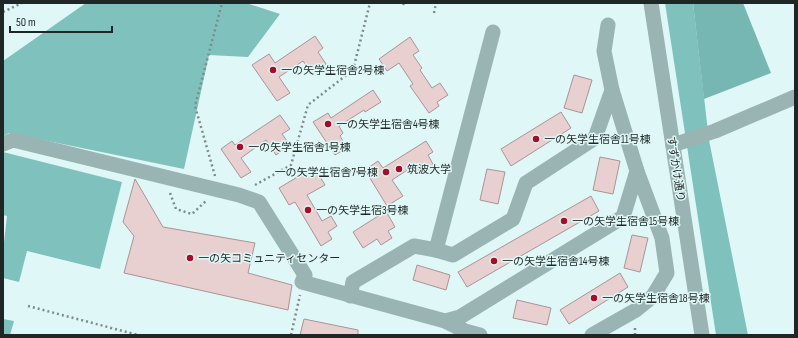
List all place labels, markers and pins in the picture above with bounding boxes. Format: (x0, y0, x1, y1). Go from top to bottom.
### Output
place label: 一の矢学生宿舎2号棟 (281, 64, 385, 77)
marker: 一の矢学生宿舎2号棟 (268, 65, 278, 75)
place label: 一の矢学生宿舎4号棟 (336, 118, 440, 131)
marker: 一の矢学生宿舎4号棟 (323, 119, 333, 129)
place label: 一の矢学生宿舎11号棟 (544, 133, 651, 146)
marker: 一の矢学生宿舎11号棟 (531, 134, 541, 144)
place label: 一の矢学生宿舎1号棟 (248, 141, 351, 154)
marker: 一の矢学生宿舎1号棟 (235, 142, 245, 152)
place label: 筑波大学 (407, 163, 451, 176)
marker: 筑波大学 (394, 164, 404, 174)
place label: 一の矢学生宿舎7号棟 (275, 166, 378, 179)
marker: 一の矢学生宿舎7号棟 (381, 167, 391, 177)
place label: 一の矢学生宿3号棟 (316, 204, 409, 217)
marker: 一の矢学生宿3号棟 (303, 205, 313, 215)
place label: 一の矢学生宿舎15号棟 (572, 215, 679, 228)
marker: 一の矢学生宿舎15号棟 (559, 216, 569, 226)
place label: 一の矢コミュニティセンター (198, 252, 340, 265)
marker: 一の矢コミュニティセンター (185, 253, 195, 263)
place label: 一の矢学生宿舎14号棟 (502, 255, 609, 268)
marker: 一の矢学生宿舎14号棟 (489, 256, 499, 266)
place label: 一の矢学生宿舎18号棟 (602, 292, 710, 305)
marker: 一の矢学生宿舎18号棟 (589, 293, 599, 303)

